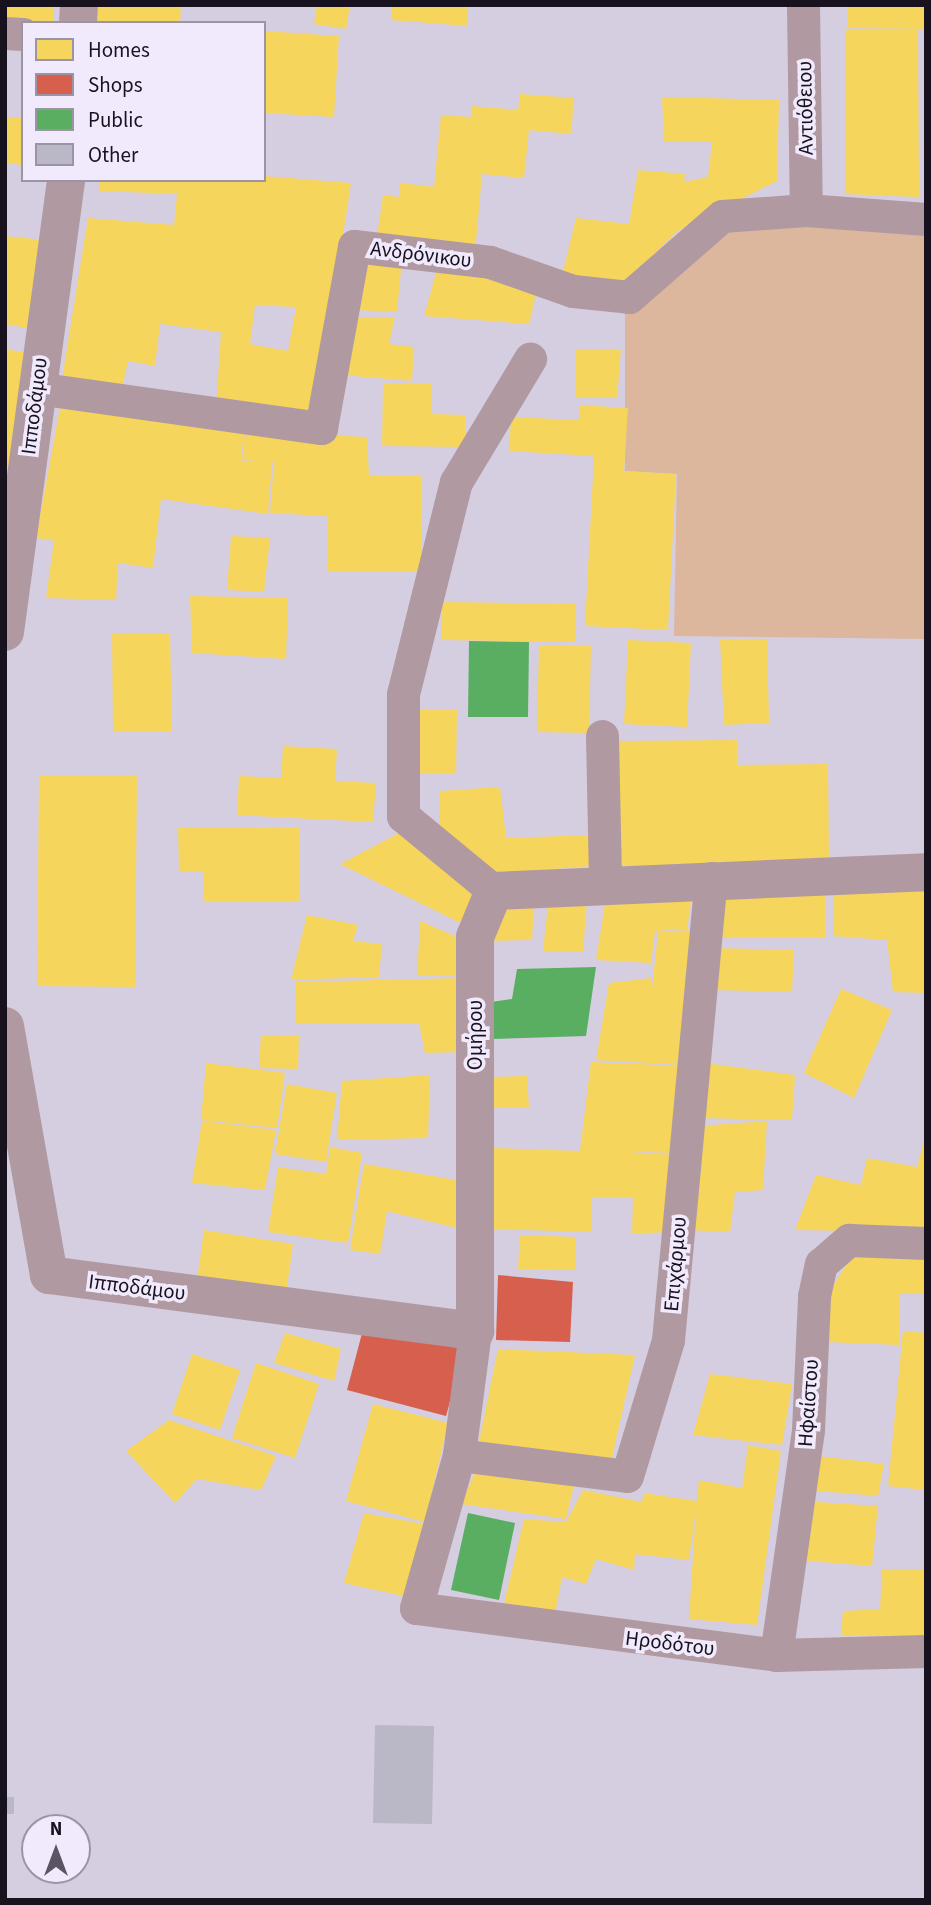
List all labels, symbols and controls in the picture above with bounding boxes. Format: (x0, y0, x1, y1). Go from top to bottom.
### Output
legend (21, 21, 266, 182)
text: Homes (88, 35, 150, 65)
street label: Αντιόθειου (792, 61, 818, 155)
text: Shops (88, 70, 142, 100)
text: Public (88, 105, 143, 135)
text: Other (88, 140, 138, 170)
street label: Ανδρόνικου (369, 235, 473, 273)
street label: Ιπποδάμου (16, 356, 52, 456)
street label: Ομήρου (462, 1000, 488, 1070)
street label: Επιχάρμου (658, 1216, 692, 1312)
street label: Ιπποδάμου (87, 1269, 187, 1305)
street label: Ηφαίστου (792, 1358, 824, 1448)
street label: Ηροδότου (624, 1625, 716, 1661)
north arrow (21, 1814, 91, 1884)
text: N (50, 1816, 62, 1843)

